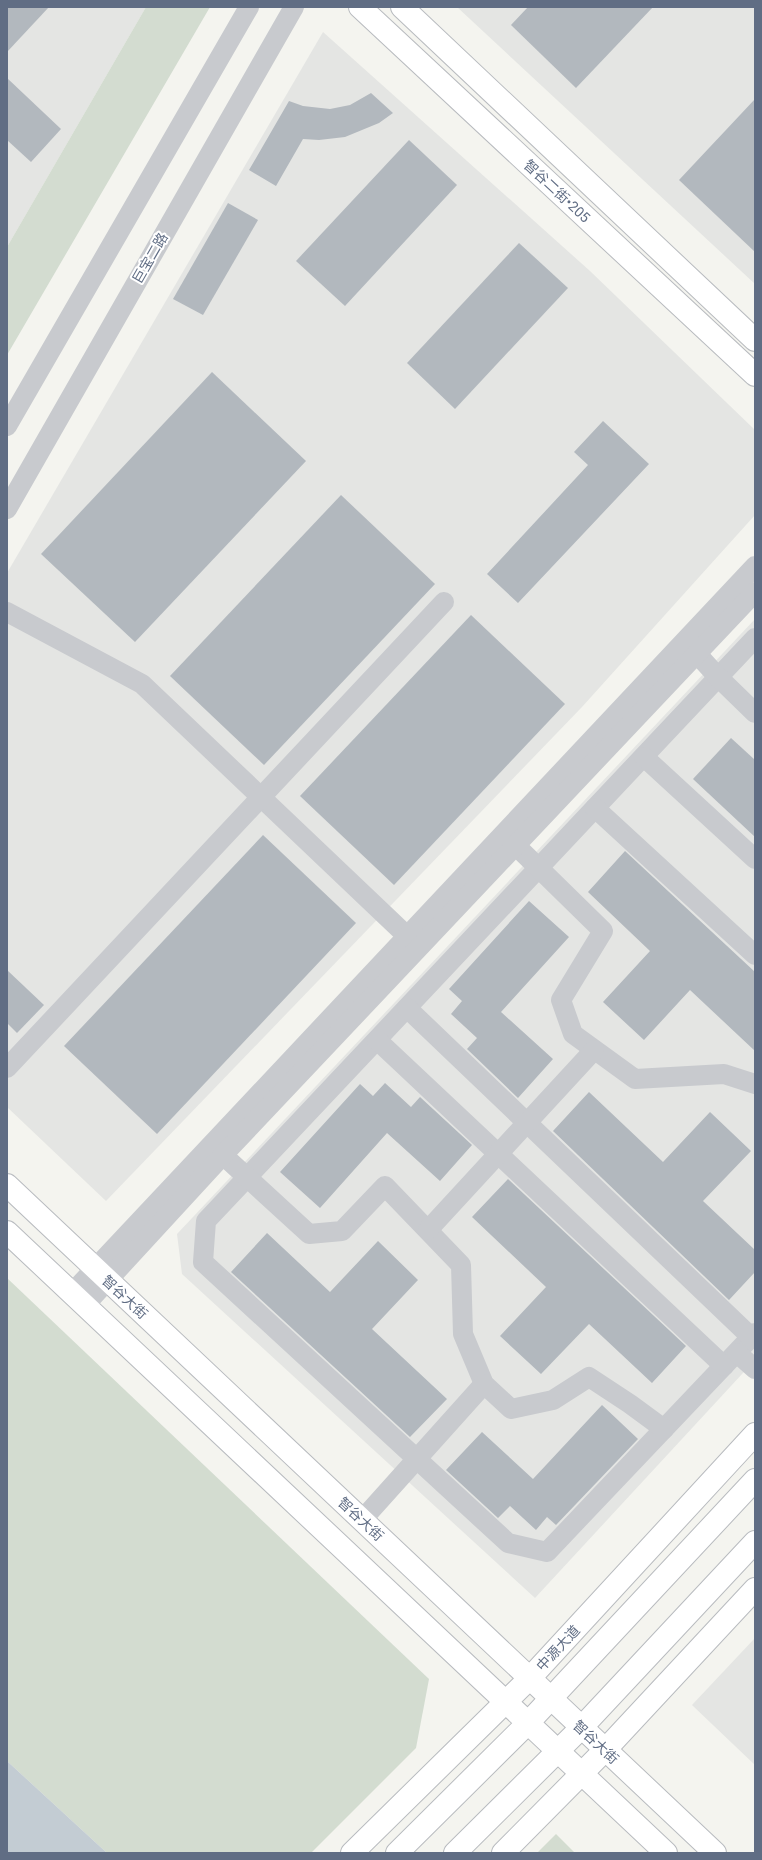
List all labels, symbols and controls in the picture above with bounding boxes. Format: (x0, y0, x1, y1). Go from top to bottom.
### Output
street label: 智谷二街•205 (521, 156, 593, 226)
street label: 巨宝二路 (129, 230, 171, 286)
street label: 智谷大街 (99, 1272, 151, 1322)
street label: 智谷大街 (335, 1494, 387, 1544)
street label: 中源大道 (533, 1622, 583, 1674)
street label: 智谷大街 (570, 1717, 622, 1767)

